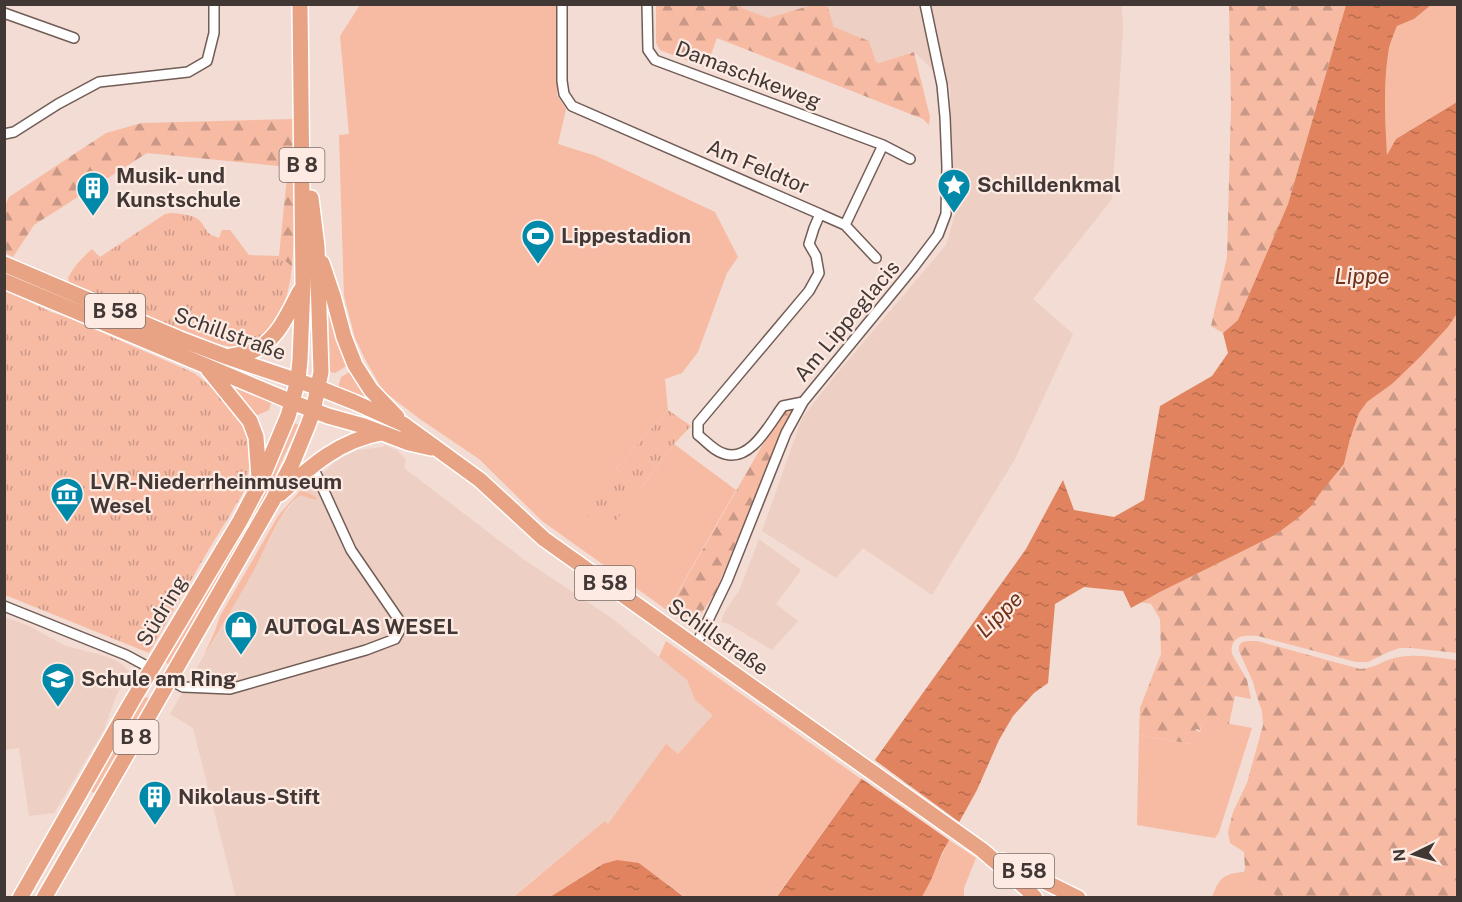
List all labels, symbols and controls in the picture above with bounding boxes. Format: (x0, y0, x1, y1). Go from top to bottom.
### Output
street label: Damaschkeweg (672, 35, 825, 114)
street label: Am Feldtor (703, 134, 813, 199)
road number: B 8 (280, 148, 324, 182)
place label: Musik- und Kunstschule (116, 163, 241, 212)
place icon: Schilldenkmal (936, 167, 972, 214)
building icon: Musik- und Kunstschule (75, 170, 111, 217)
place label: Schilldenkmal (977, 172, 1121, 197)
sports icon: Lippestadion (520, 218, 556, 265)
place label: Lippestadion (561, 223, 691, 248)
street label: Am Lippeglacis (789, 255, 905, 386)
water label: Lippe (1334, 263, 1390, 289)
road number: B 58 (85, 294, 145, 328)
street label: Schillstraße (171, 302, 289, 365)
place label: LVR-Niederrheinmuseum Wesel (90, 469, 342, 518)
museum icon: LVR-Niederrheinmuseum Wesel (49, 476, 85, 523)
road number: B 58 (575, 566, 635, 600)
street label: Südring (131, 571, 192, 650)
water label: Lippe (970, 585, 1028, 643)
street label: Schillstraße (663, 593, 773, 680)
shop icon: AUTOGLAS WESEL (223, 609, 259, 656)
place label: AUTOGLAS WESEL (264, 614, 458, 639)
school or university icon: Schule am Ring (40, 661, 76, 708)
place label: Schule am Ring (81, 666, 236, 691)
road number: B 8 (114, 720, 158, 754)
building icon: Nikolaus-Stift (137, 779, 173, 826)
place label: Nikolaus-Stift (178, 784, 320, 809)
north arrow (1384, 824, 1444, 884)
text: N (1390, 848, 1410, 862)
road number: B 58 (994, 854, 1054, 888)

